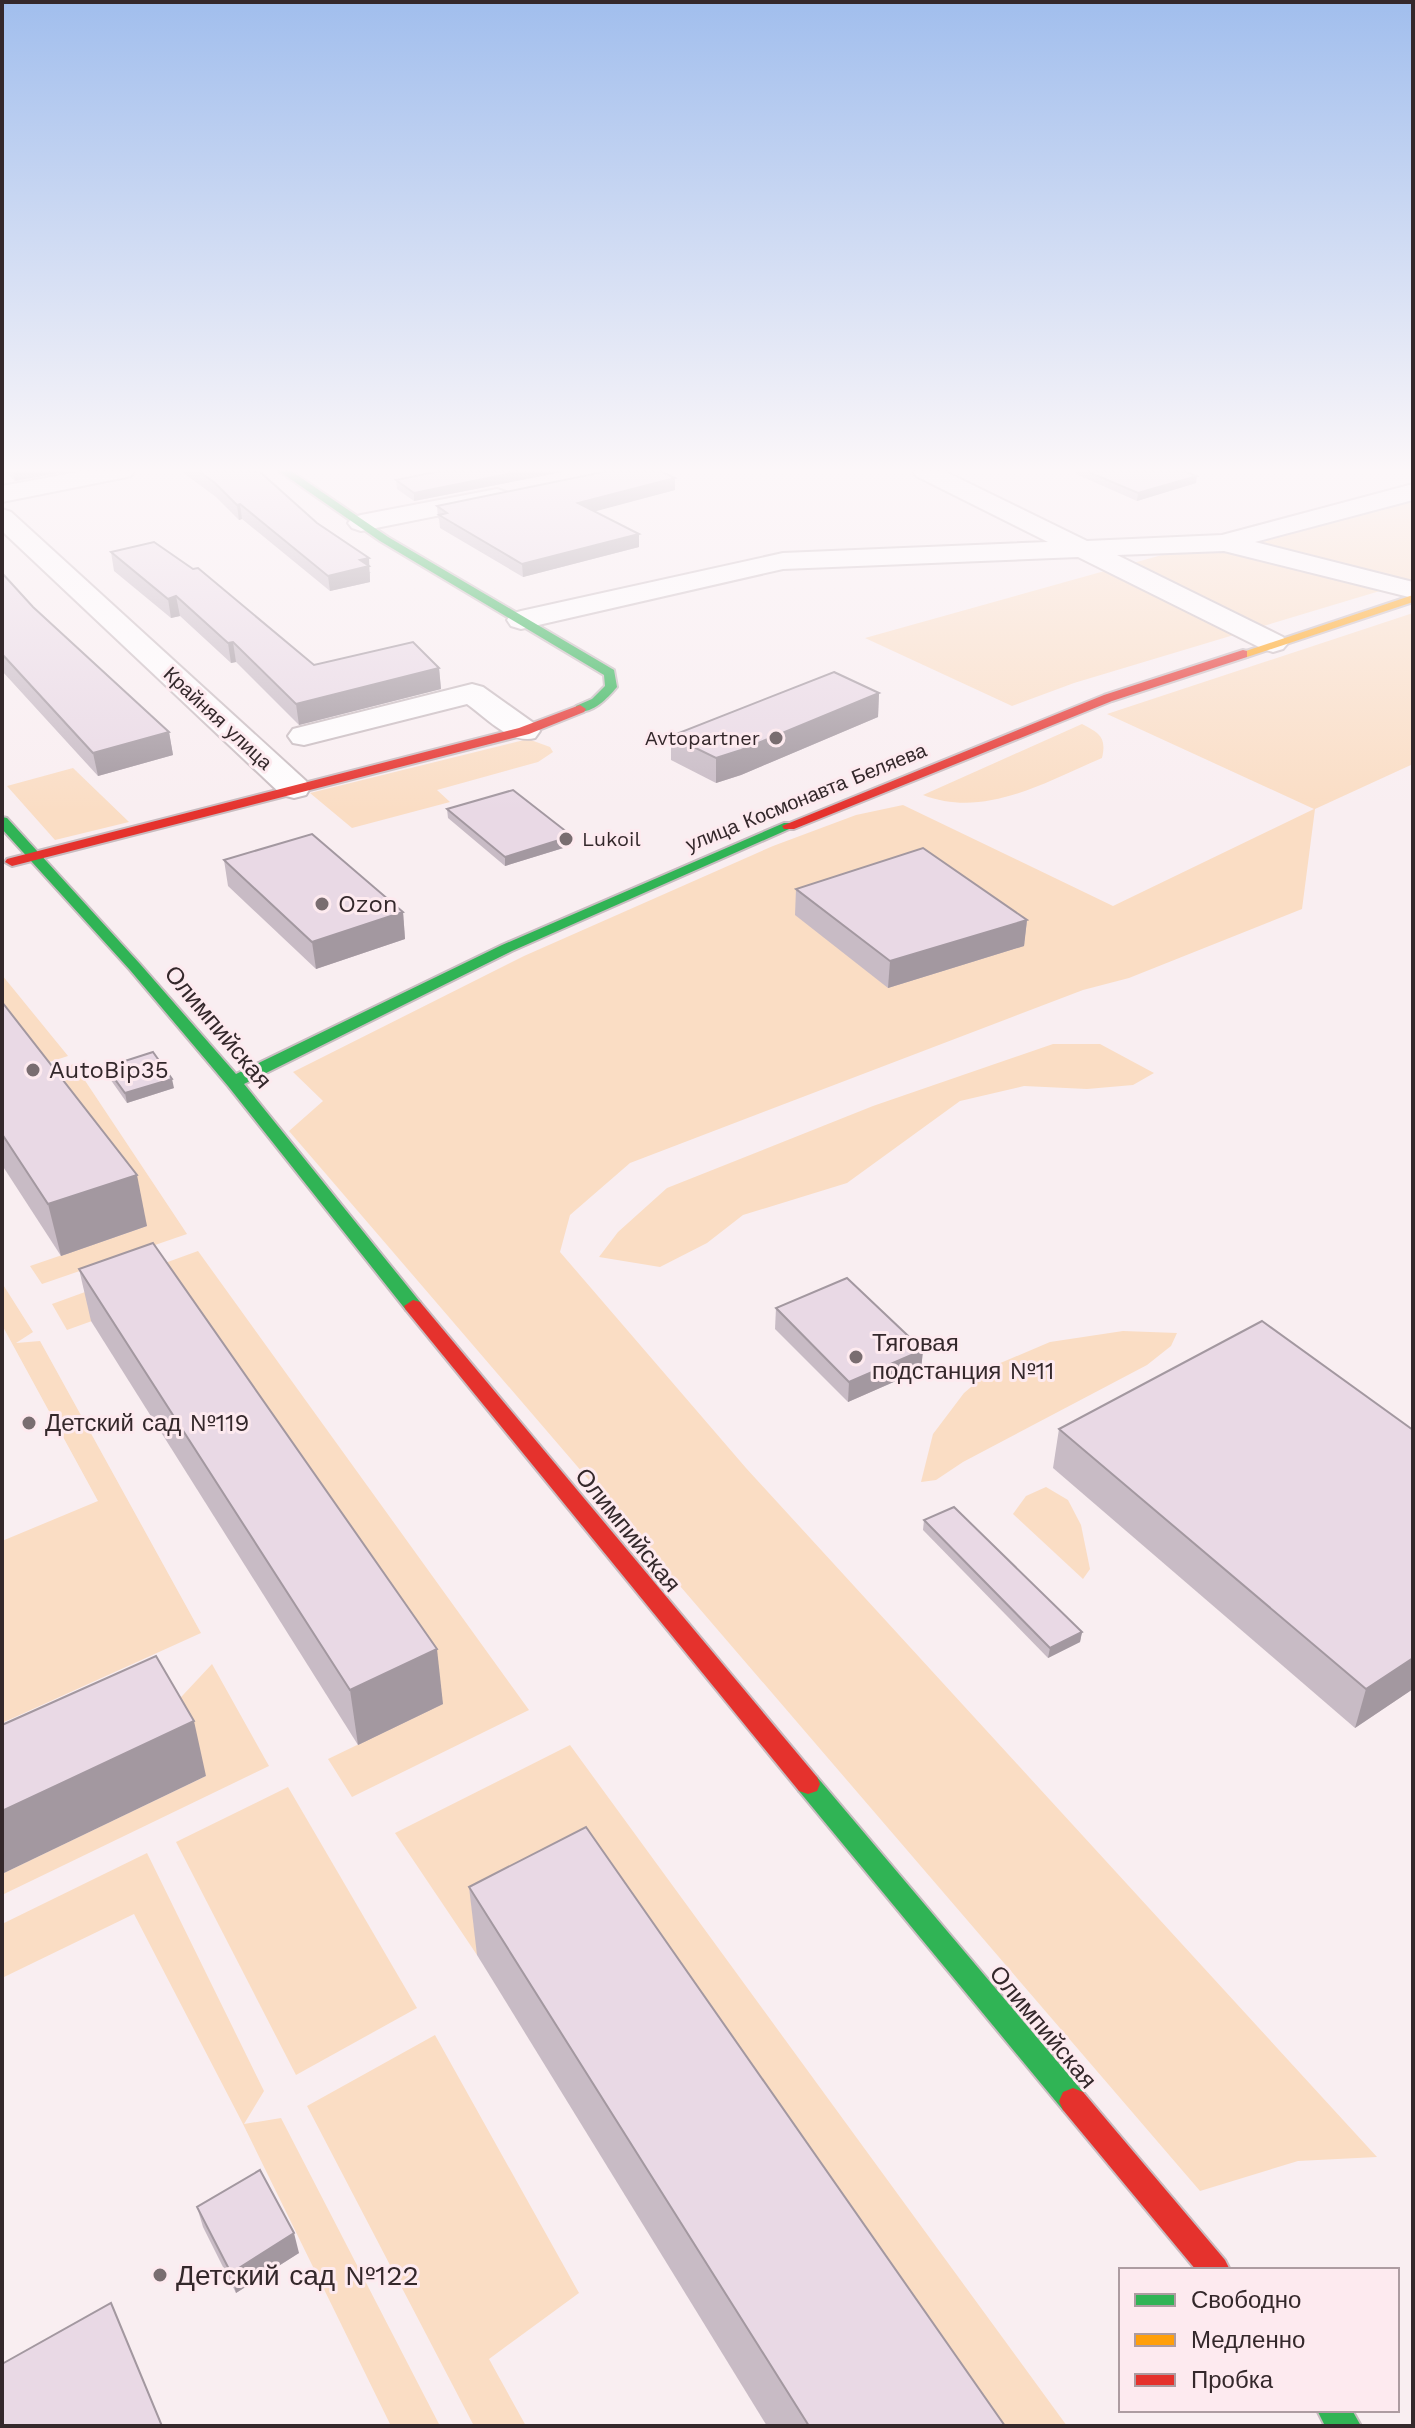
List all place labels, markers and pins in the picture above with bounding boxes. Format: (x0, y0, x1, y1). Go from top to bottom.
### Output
place label: Avtopartner (645, 726, 760, 750)
marker: Avtopartner (767, 729, 785, 747)
place label: Lukoil (582, 827, 641, 851)
marker: Lukoil (557, 830, 575, 848)
place label: Ozon (338, 890, 398, 918)
marker: Ozon (313, 895, 331, 913)
place label: AutoBip35 (49, 1056, 169, 1084)
marker: AutoBip35 (24, 1061, 42, 1079)
place label: Тяговая подстанция №11 (872, 1329, 1054, 1385)
marker: Тяговая подстанция №11 (847, 1348, 865, 1366)
place label: Детский сад №119 (45, 1409, 249, 1437)
marker: Детский сад №119 (20, 1414, 38, 1432)
place label: Детский сад №122 (176, 2259, 419, 2292)
marker: Детский сад №122 (151, 2266, 169, 2284)

